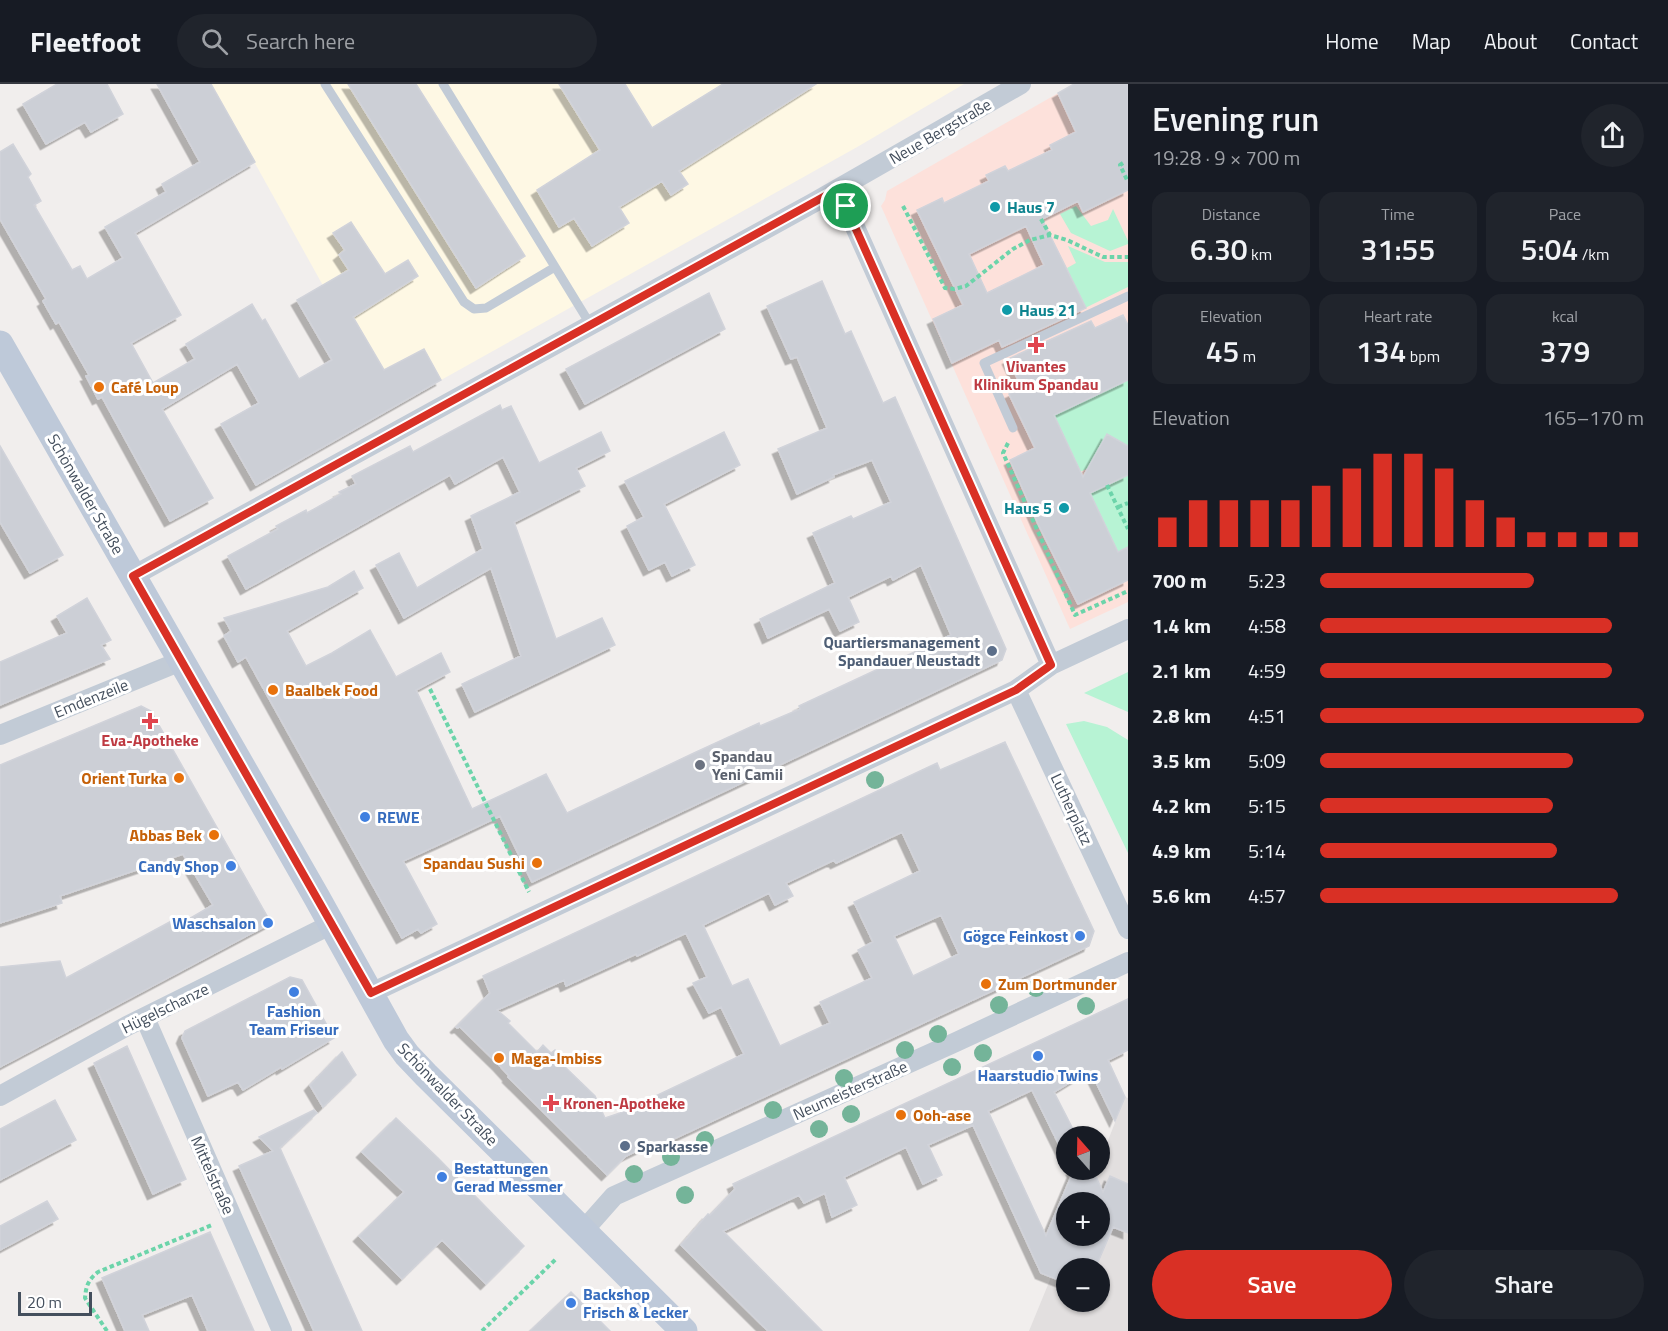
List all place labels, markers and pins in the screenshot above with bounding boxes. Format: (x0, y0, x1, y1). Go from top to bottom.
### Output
pin (820, 180, 871, 231)
place label: Haus 7 (1007, 195, 1055, 219)
marker: Haus 7 (988, 200, 1002, 214)
place label: Haus 21 (1019, 298, 1076, 322)
marker: Haus 21 (1000, 303, 1014, 317)
marker: Vivantes Klinikum Spandau (1027, 336, 1045, 354)
place label: Vivantes Klinikum Spandau (973, 354, 1099, 396)
place label: Café Loup (111, 375, 179, 399)
marker: Café Loup (92, 380, 106, 394)
place label: Haus 5 (1004, 496, 1052, 520)
marker: Haus 5 (1057, 501, 1071, 515)
place label: Quartiersmanagement Spandauer Neustadt (823, 630, 980, 672)
marker: Quartiersmanagement Spandauer Neustadt (985, 644, 999, 658)
place label: Baalbek Food (285, 678, 378, 702)
marker: Baalbek Food (266, 683, 280, 697)
marker: Eva-Apotheke (143, 714, 157, 728)
place label: Eva-Apotheke (101, 728, 199, 752)
place label: Spandau Yeni Camii (712, 744, 783, 786)
marker: Spandau Yeni Camii (693, 758, 707, 772)
place label: Orient Turka (81, 766, 167, 790)
marker: Orient Turka (172, 771, 186, 785)
place label: REWE (377, 805, 420, 829)
marker: REWE (358, 810, 372, 824)
place label: Abbas Bek (130, 823, 203, 847)
marker: Abbas Bek (207, 828, 221, 842)
place label: Spandau Sushi (423, 851, 525, 875)
place label: Candy Shop (138, 854, 219, 878)
marker: Spandau Sushi (530, 856, 544, 870)
marker: Candy Shop (224, 859, 238, 873)
place label: Waschsalon (172, 911, 256, 935)
marker: Waschsalon (261, 916, 275, 930)
place label: Gögce Feinkost (963, 924, 1068, 948)
marker: Gögce Feinkost (1073, 929, 1087, 943)
place label: Zum Dortmunder (998, 972, 1117, 996)
marker: Zum Dortmunder (979, 977, 993, 991)
marker: Fashion Team Friseur (287, 985, 301, 999)
place label: Fashion Team Friseur (249, 999, 339, 1041)
place label: Maga-Imbiss (511, 1046, 602, 1070)
marker: Haarstudio Twins (1031, 1049, 1045, 1063)
marker: Maga-Imbiss (492, 1051, 506, 1065)
place label: Haarstudio Twins (978, 1063, 1098, 1087)
place label: Kronen-Apotheke (563, 1091, 685, 1115)
marker: Kronen-Apotheke (544, 1096, 558, 1110)
place label: Ooh-ase (913, 1103, 971, 1127)
marker: Ooh-ase (894, 1108, 908, 1122)
place label: Sparkasse (637, 1134, 708, 1158)
marker: Sparkasse (618, 1139, 632, 1153)
place label: Bestattungen Gerad Messmer (454, 1156, 563, 1198)
marker: Bestattungen Gerad Messmer (435, 1170, 449, 1184)
place label: Backshop Frisch & Lecker (583, 1282, 688, 1324)
marker: Backshop Frisch & Lecker (564, 1296, 578, 1310)

